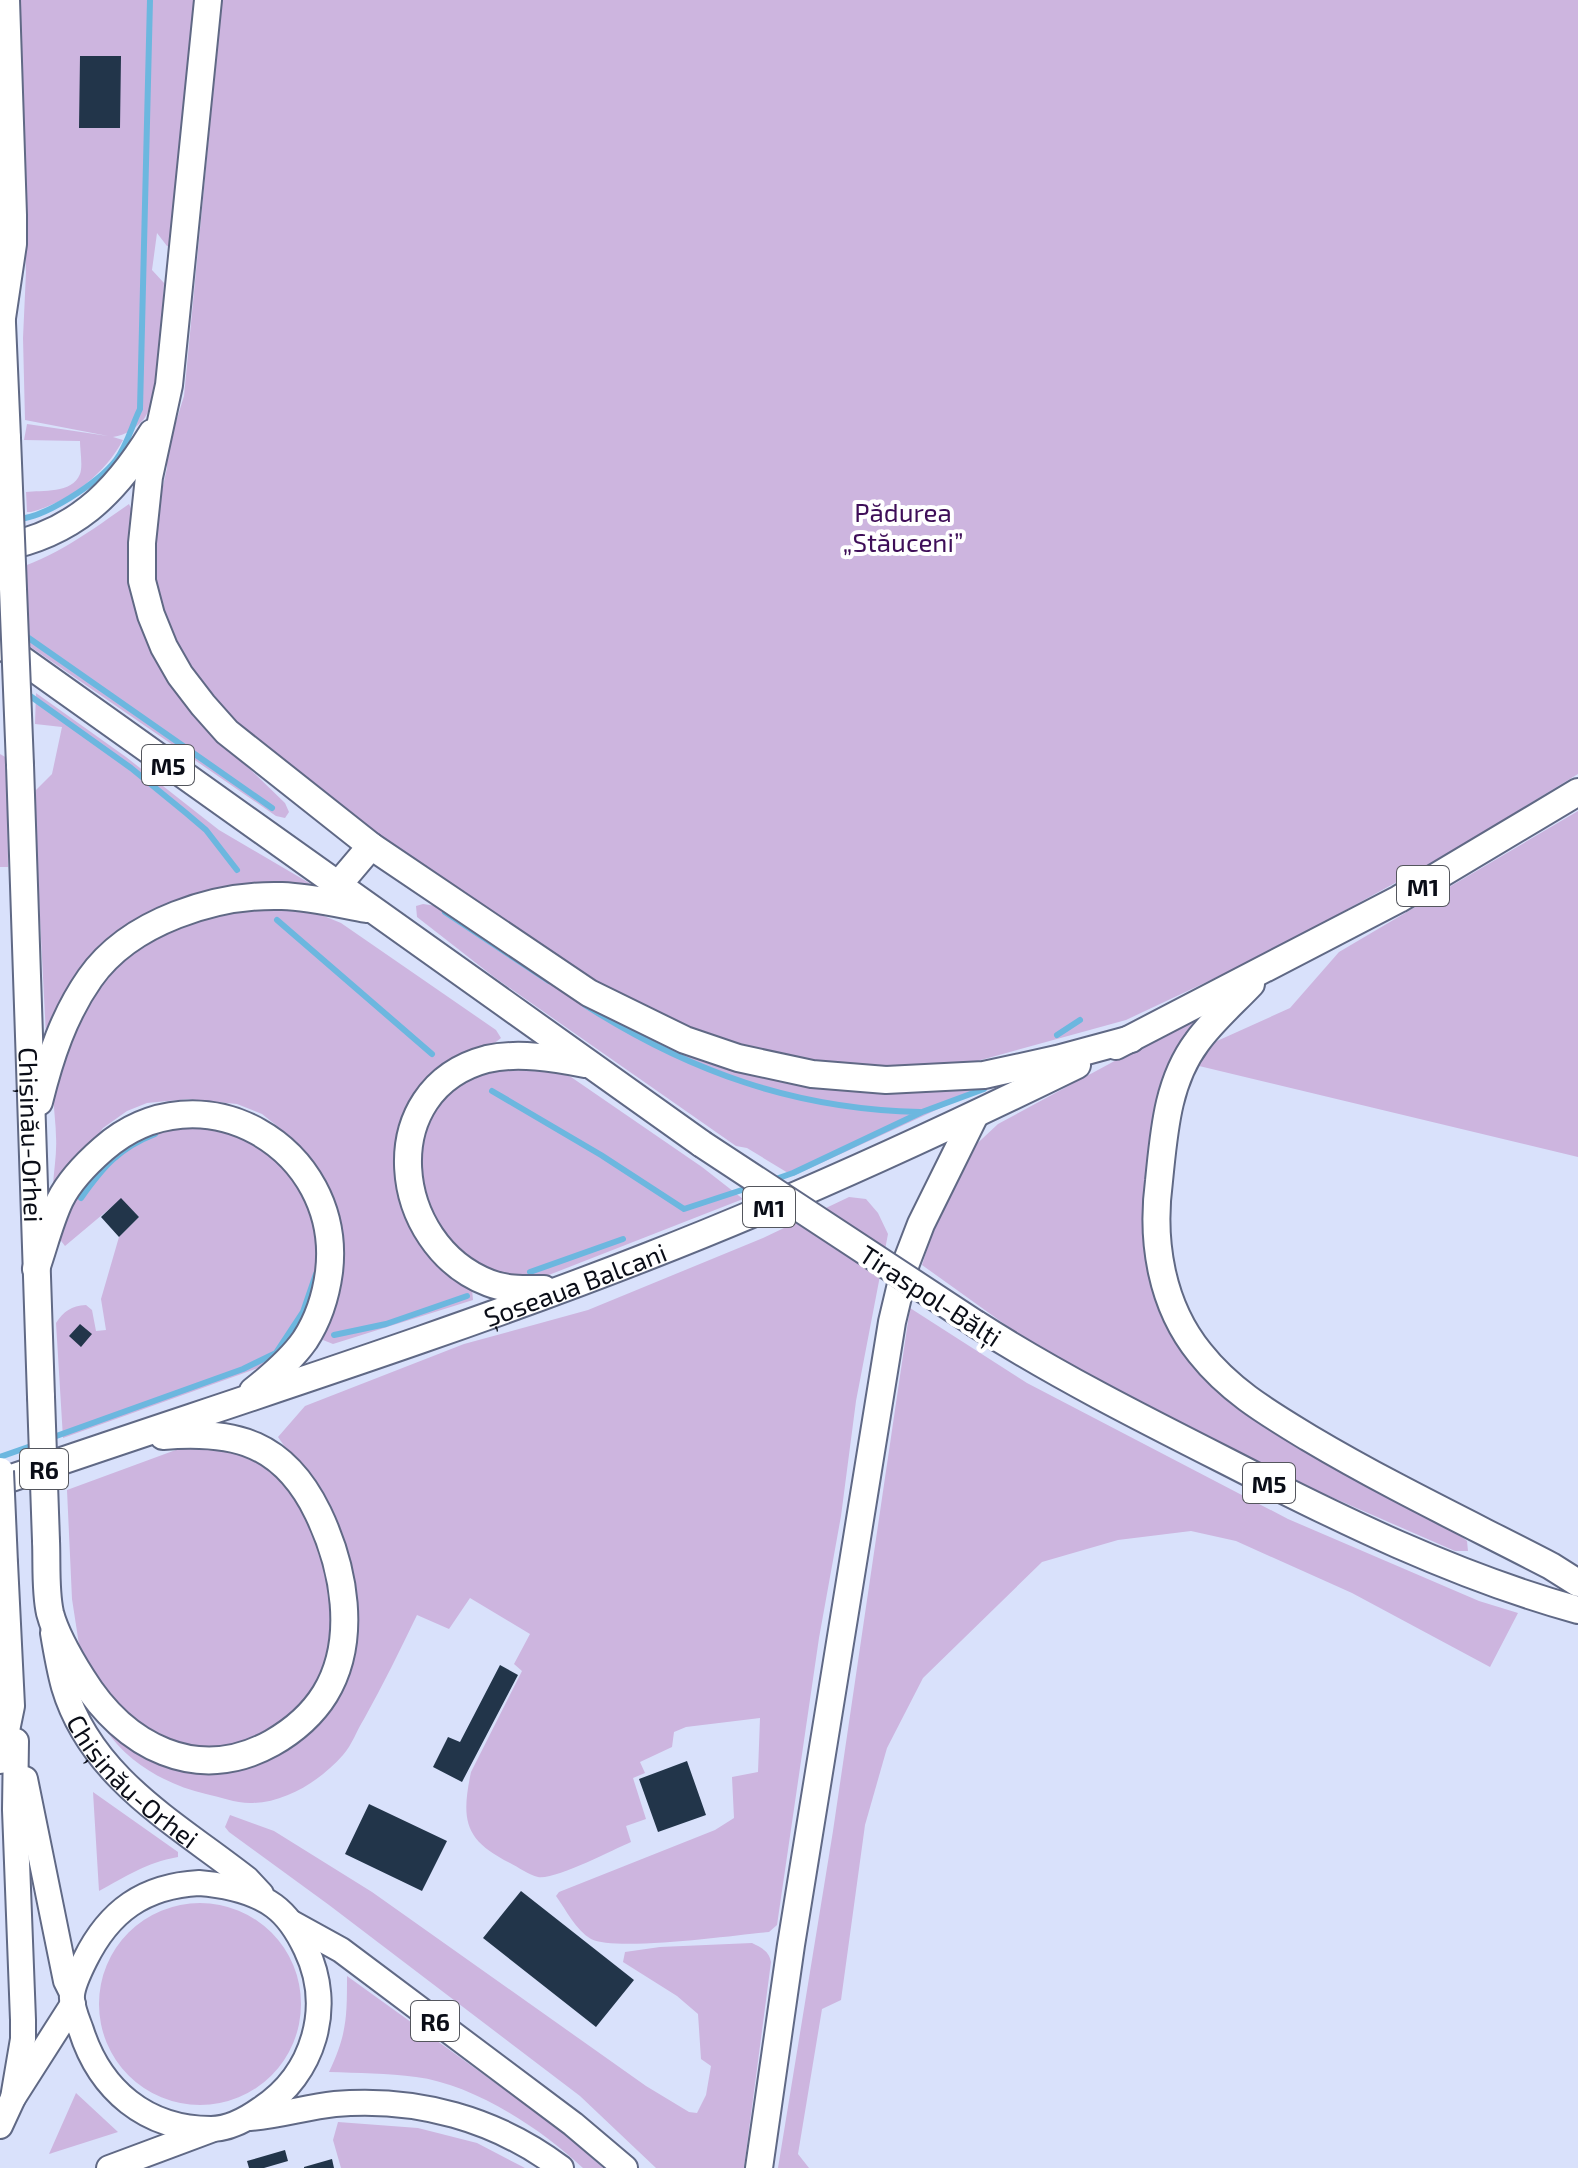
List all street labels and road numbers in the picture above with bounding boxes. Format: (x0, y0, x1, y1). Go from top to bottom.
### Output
road number: M5 (142, 745, 194, 785)
road number: M1 (1397, 866, 1449, 906)
street label: Chișinău-Orhei (13, 1047, 51, 1223)
road number: M1 (743, 1187, 795, 1227)
street label: Șoseaua Balcani (479, 1235, 670, 1334)
street label: Tiraspol-Bălți (853, 1238, 1008, 1354)
road number: R6 (20, 1449, 68, 1489)
road number: M5 (1243, 1463, 1295, 1503)
street label: Chișinău-Orhei (61, 1709, 205, 1853)
road number: R6 (411, 2001, 459, 2041)

